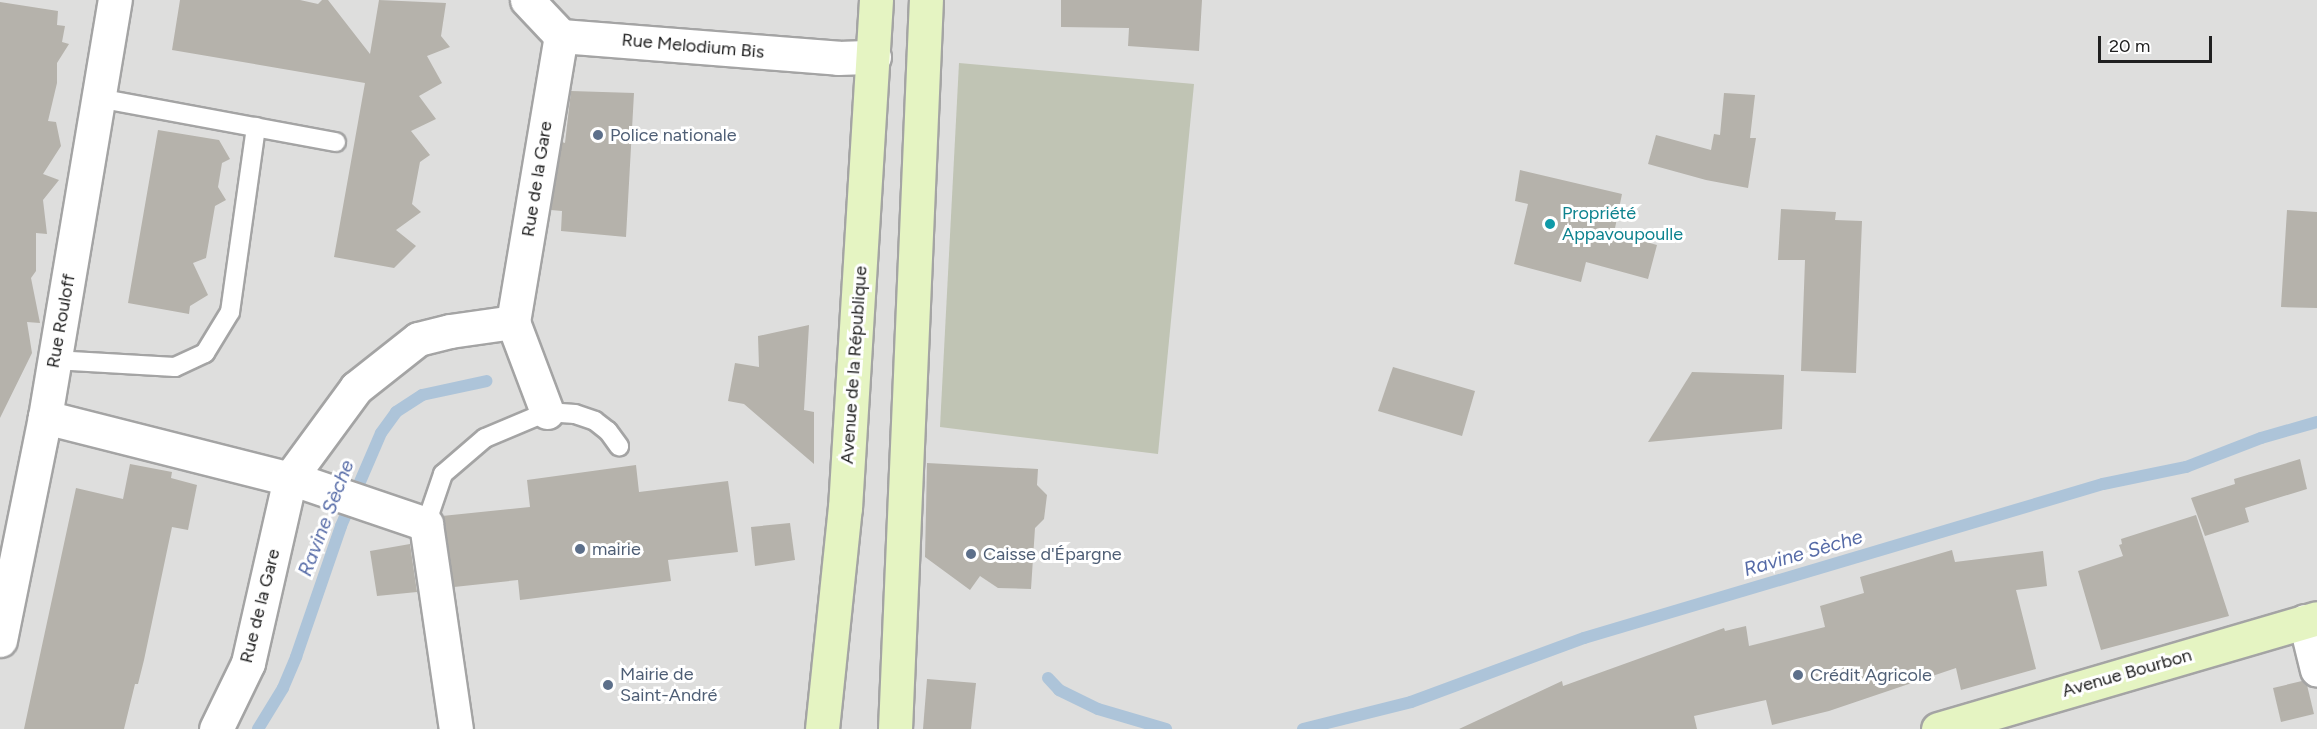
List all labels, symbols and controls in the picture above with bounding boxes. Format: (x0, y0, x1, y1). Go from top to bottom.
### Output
scale bar (2101, 24, 2215, 62)
street label: Rue Melodium Bis (621, 29, 765, 63)
text: 20 m (2109, 35, 2150, 57)
street label: Rue de la Gare (517, 120, 557, 238)
place label: Police nationale (610, 124, 736, 146)
marker: Police nationale (591, 128, 605, 142)
place label: Propriété Appavoupoulle (1562, 203, 1683, 246)
marker: Propriété Appavoupoulle (1543, 217, 1557, 231)
street label: Avenue de la République (836, 265, 872, 465)
street label: Rue Rouloff (42, 272, 80, 370)
water label: Ravine Sèche (293, 456, 359, 580)
water label: Ravine Sèche (1741, 525, 1865, 581)
place label: mairie (592, 538, 641, 560)
marker: mairie (573, 542, 587, 556)
place label: Caisse d'Épargne (983, 543, 1122, 565)
street label: Rue de la Gare (235, 547, 285, 665)
marker: Caisse d'Épargne (964, 547, 978, 561)
street label: Avenue Bourbon (2060, 644, 2194, 702)
place label: Mairie de Saint-André (620, 664, 717, 706)
place label: Crédit Agricole (1810, 664, 1932, 686)
marker: Crédit Agricole (1791, 668, 1805, 682)
marker: Mairie de Saint-André (601, 678, 615, 692)

